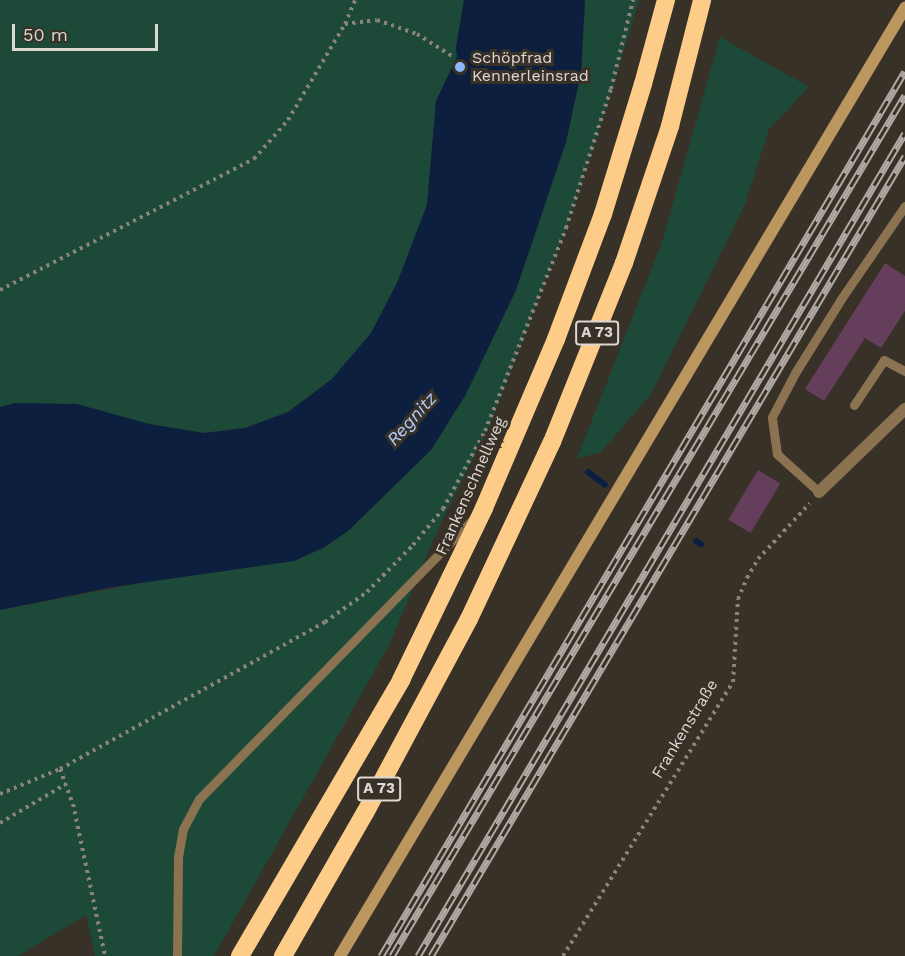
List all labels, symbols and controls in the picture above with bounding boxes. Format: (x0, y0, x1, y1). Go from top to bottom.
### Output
scale bar (15, 12, 160, 50)
text: 50 m (23, 24, 68, 45)
place label: Schöpfrad Kennerleinsrad (472, 48, 589, 86)
marker: Schöpfrad Kennerleinsrad (453, 60, 467, 74)
road number: A 73 (574, 321, 620, 345)
water label: Regnitz (382, 388, 442, 450)
street label: Frankenschnellweg (432, 414, 510, 558)
street label: Frankenstraße (648, 676, 722, 782)
road number: A 73 (356, 777, 401, 801)

